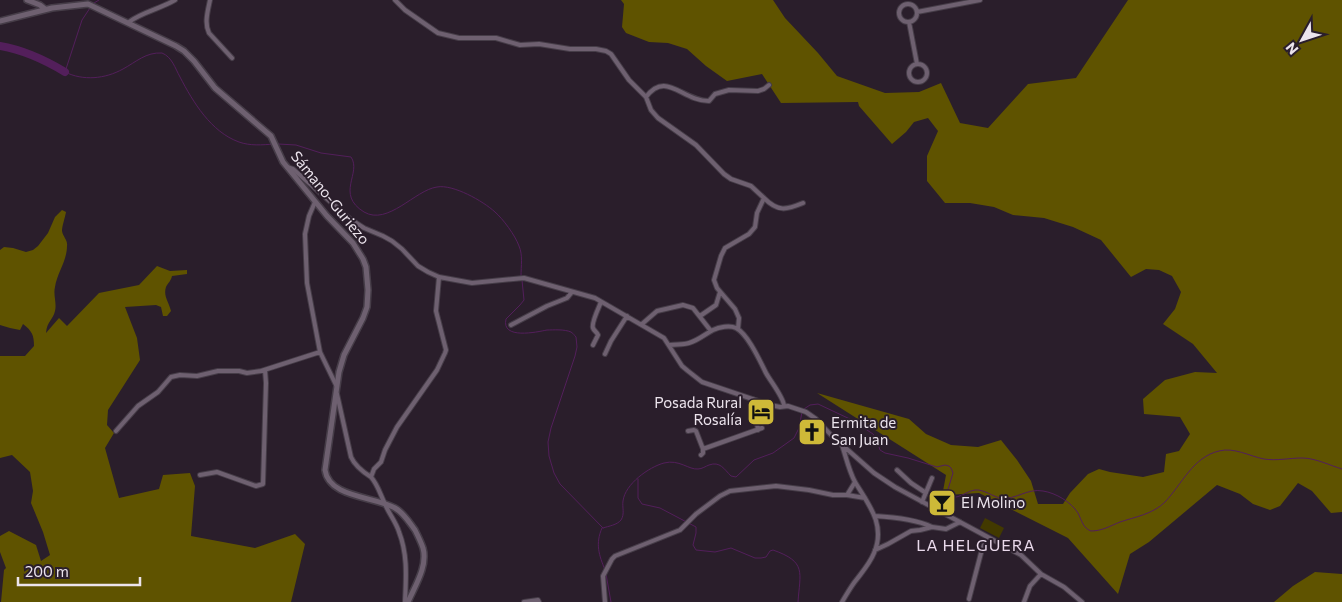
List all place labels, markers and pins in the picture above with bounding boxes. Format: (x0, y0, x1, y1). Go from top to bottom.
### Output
place label: Posada Rural Rosalía (654, 393, 742, 428)
hotel icon: Posada Rural Rosalía (746, 397, 776, 427)
place label: Ermita de San Juan (831, 413, 896, 448)
church icon: Ermita de San Juan (797, 417, 827, 447)
bar icon: El Molino (927, 488, 957, 518)
place label: El Molino (961, 493, 1025, 511)

